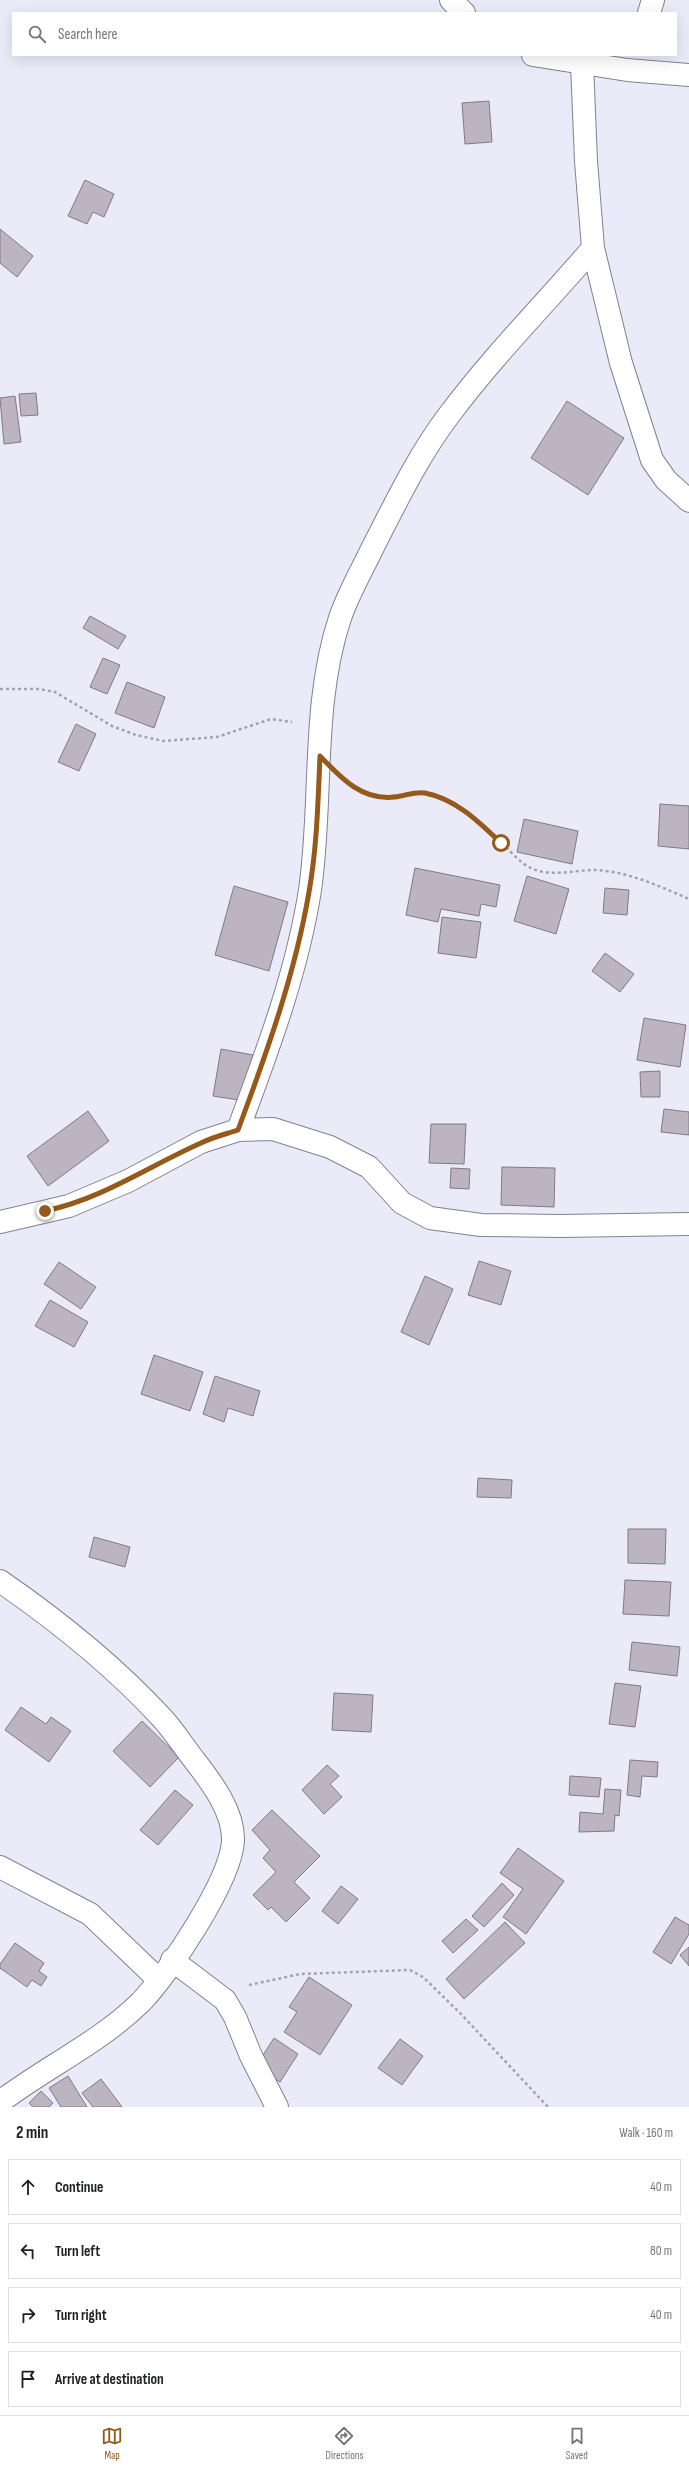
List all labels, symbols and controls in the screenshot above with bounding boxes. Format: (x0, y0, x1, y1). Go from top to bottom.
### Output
search box (12, 12, 677, 56)
icon: search (26, 23, 48, 45)
text: Search here (58, 25, 118, 44)
route start (492, 834, 510, 852)
route end (36, 1202, 54, 1220)
text: 2 min (16, 2123, 48, 2143)
text: Walk · 160 m (619, 2125, 673, 2141)
icon: ahead (17, 2176, 39, 2198)
text: Continue (55, 2178, 104, 2197)
text: 40 m (650, 2179, 672, 2195)
icon: left (17, 2240, 39, 2262)
text: Turn left (55, 2242, 100, 2261)
text: 80 m (650, 2243, 672, 2259)
icon: right (17, 2304, 39, 2326)
text: Turn right (55, 2306, 107, 2325)
text: 40 m (650, 2307, 672, 2323)
icon: arrive (17, 2368, 39, 2390)
text: Arrive at destination (55, 2370, 164, 2389)
tab: Map (101, 2425, 123, 2462)
tab: Directions (326, 2425, 363, 2462)
tab: Saved (566, 2425, 588, 2462)

